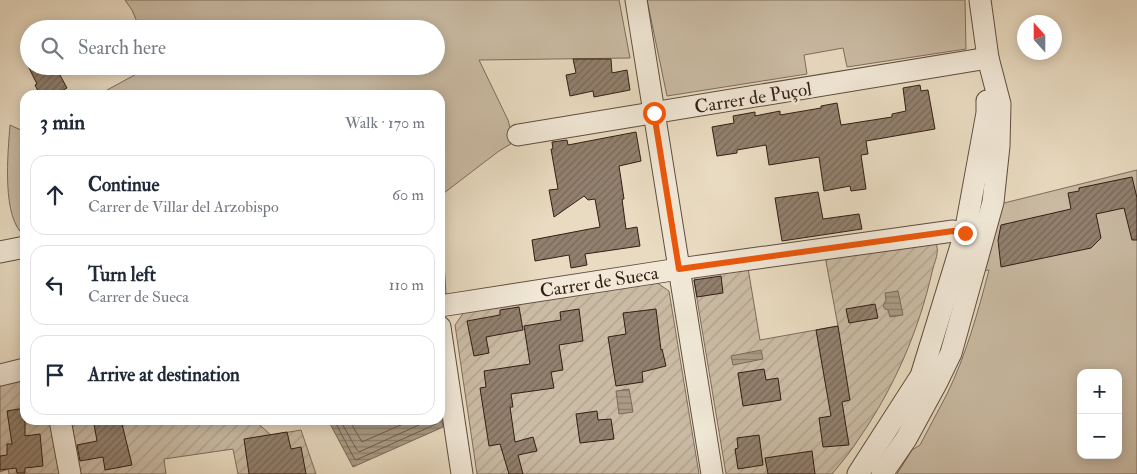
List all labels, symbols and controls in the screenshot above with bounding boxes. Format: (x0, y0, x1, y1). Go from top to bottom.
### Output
north arrow (1017, 15, 1062, 60)
search box (20, 20, 445, 75)
icon: search (38, 34, 66, 62)
text: Search here (78, 36, 166, 60)
street label: Carrer de Puçol (693, 77, 814, 119)
route start (643, 102, 666, 125)
text: 3 min (40, 109, 85, 136)
text: Walk · 170 m (345, 113, 425, 133)
text: Continue (88, 173, 159, 197)
icon: ahead (41, 181, 69, 209)
text: 60 m (392, 185, 424, 205)
text: Carrer de Villar del Arzobispo (88, 197, 279, 217)
route end (954, 222, 977, 245)
street label: Carrer de Sueca (538, 261, 660, 303)
text: Turn left (88, 263, 156, 287)
icon: left (41, 271, 69, 299)
text: 110 m (389, 275, 424, 295)
text: Carrer de Sueca (88, 287, 189, 307)
icon: arrive (41, 361, 69, 389)
text: Arrive at destination (88, 363, 240, 387)
map controls (1077, 369, 1122, 459)
button: + (1077, 369, 1122, 414)
button: − (1077, 414, 1122, 459)

